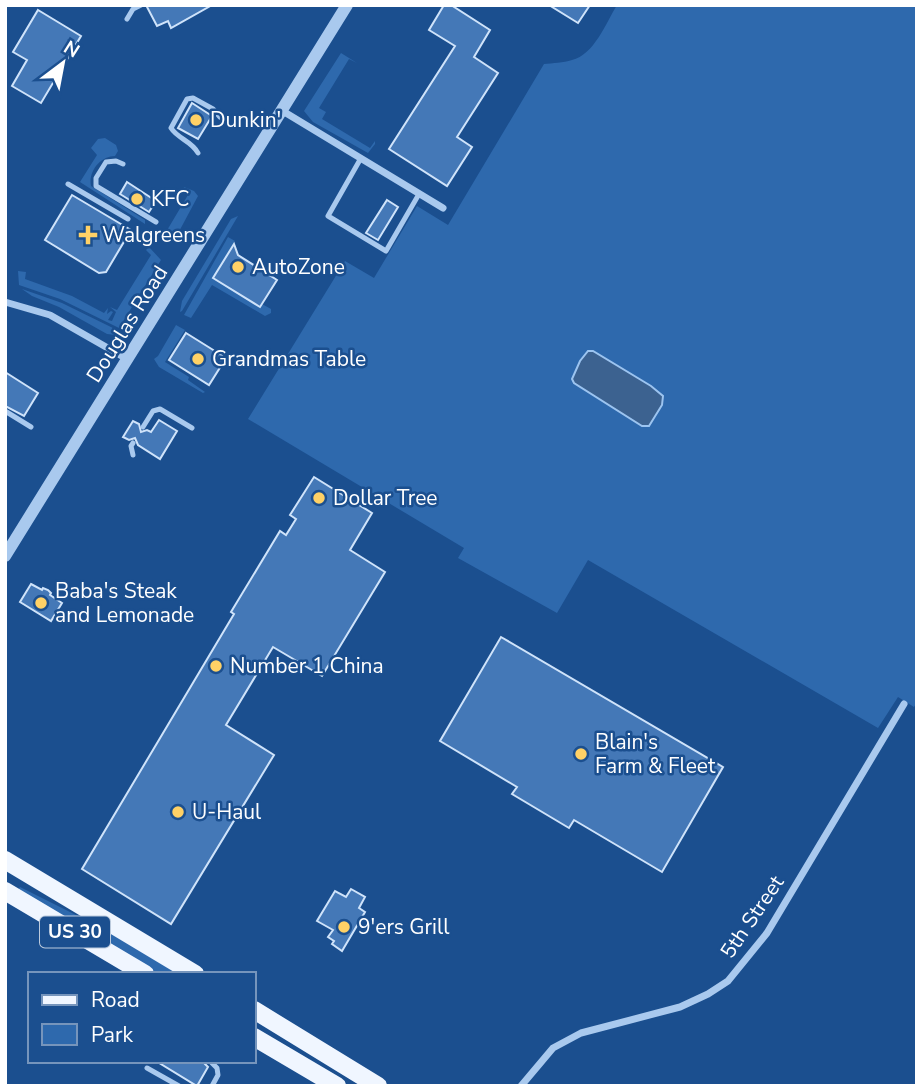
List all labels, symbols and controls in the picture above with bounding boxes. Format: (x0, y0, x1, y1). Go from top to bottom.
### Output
north arrow (28, 28, 98, 98)
text: N (59, 35, 84, 64)
place label: Dunkin' (210, 106, 281, 134)
marker: Dunkin' (188, 112, 204, 128)
place label: KFC (151, 185, 189, 213)
marker: KFC (129, 191, 145, 207)
place label: Walgreens (102, 221, 205, 249)
marker: Walgreens (80, 227, 96, 243)
place label: AutoZone (252, 253, 345, 281)
marker: AutoZone (230, 259, 246, 275)
street label: Douglas Road (80, 260, 174, 388)
place label: Grandmas Table (212, 345, 366, 373)
marker: Grandmas Table (190, 351, 206, 367)
place label: Dollar Tree (333, 484, 438, 512)
marker: Dollar Tree (311, 490, 327, 506)
place label: Baba's Steak and Lemonade (55, 577, 194, 629)
marker: Baba's Steak and Lemonade (33, 595, 49, 611)
place label: Number 1 China (230, 652, 384, 680)
marker: Number 1 China (208, 658, 224, 674)
place label: Blain's Farm & Fleet (595, 728, 716, 780)
marker: Blain's Farm & Fleet (573, 746, 589, 762)
place label: U-Haul (192, 798, 262, 826)
marker: U-Haul (170, 804, 186, 820)
street label: 5th Street (714, 869, 790, 964)
place label: 9'ers Grill (358, 913, 450, 941)
road number: US 30 (40, 916, 110, 948)
marker: 9'ers Grill (336, 919, 352, 935)
legend (28, 972, 256, 1063)
text: Road (91, 986, 140, 1014)
text: Park (91, 1021, 133, 1049)

